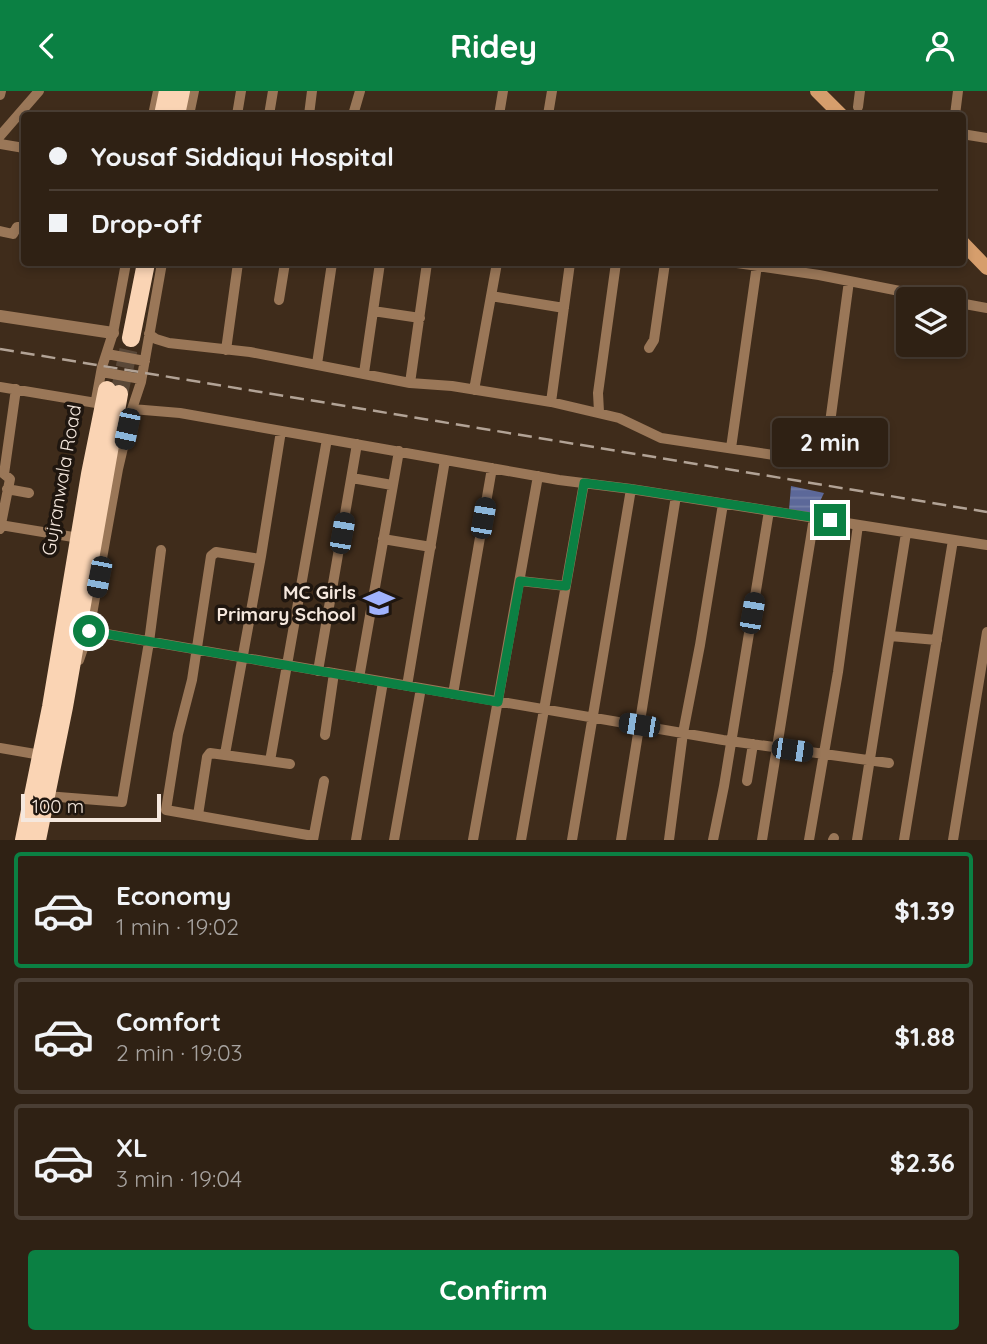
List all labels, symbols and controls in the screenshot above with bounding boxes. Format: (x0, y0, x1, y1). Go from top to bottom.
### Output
text: Ridey (450, 26, 537, 66)
icon: back (28, 27, 66, 65)
icon: person (921, 27, 959, 65)
text: Yousaf Siddiqui Hospital (91, 140, 394, 173)
text: Drop-off (91, 207, 202, 240)
map controls (896, 287, 966, 357)
button: layers (896, 287, 966, 357)
street label: Gujranwala Road (36, 403, 86, 557)
car (113, 406, 142, 452)
callout: 2 min (772, 419, 888, 467)
text: 2 min (800, 428, 860, 457)
car (470, 495, 497, 541)
route end (814, 504, 846, 536)
car (329, 510, 356, 556)
car (85, 554, 114, 600)
place label: MC Girls Primary School (216, 580, 356, 626)
school or university icon: MC Girls Primary School (362, 586, 396, 620)
car (739, 590, 766, 636)
route start (73, 615, 105, 647)
car (617, 711, 662, 739)
car (770, 737, 815, 763)
scale bar (21, 791, 161, 823)
text: 100 m (32, 794, 84, 818)
icon: car (32, 879, 95, 942)
text: Economy (116, 879, 231, 912)
text: $1.39 (894, 894, 955, 927)
text: 1 min · 19:02 (116, 912, 239, 941)
icon: car (32, 1005, 95, 1068)
text: Comfort (116, 1005, 221, 1038)
text: $1.88 (894, 1020, 955, 1053)
text: 2 min · 19:03 (116, 1038, 243, 1067)
icon: car (32, 1131, 95, 1194)
text: XL (116, 1131, 148, 1164)
text: $2.36 (890, 1146, 955, 1179)
text: 3 min · 19:04 (116, 1164, 242, 1193)
button: Confirm (28, 1250, 959, 1330)

